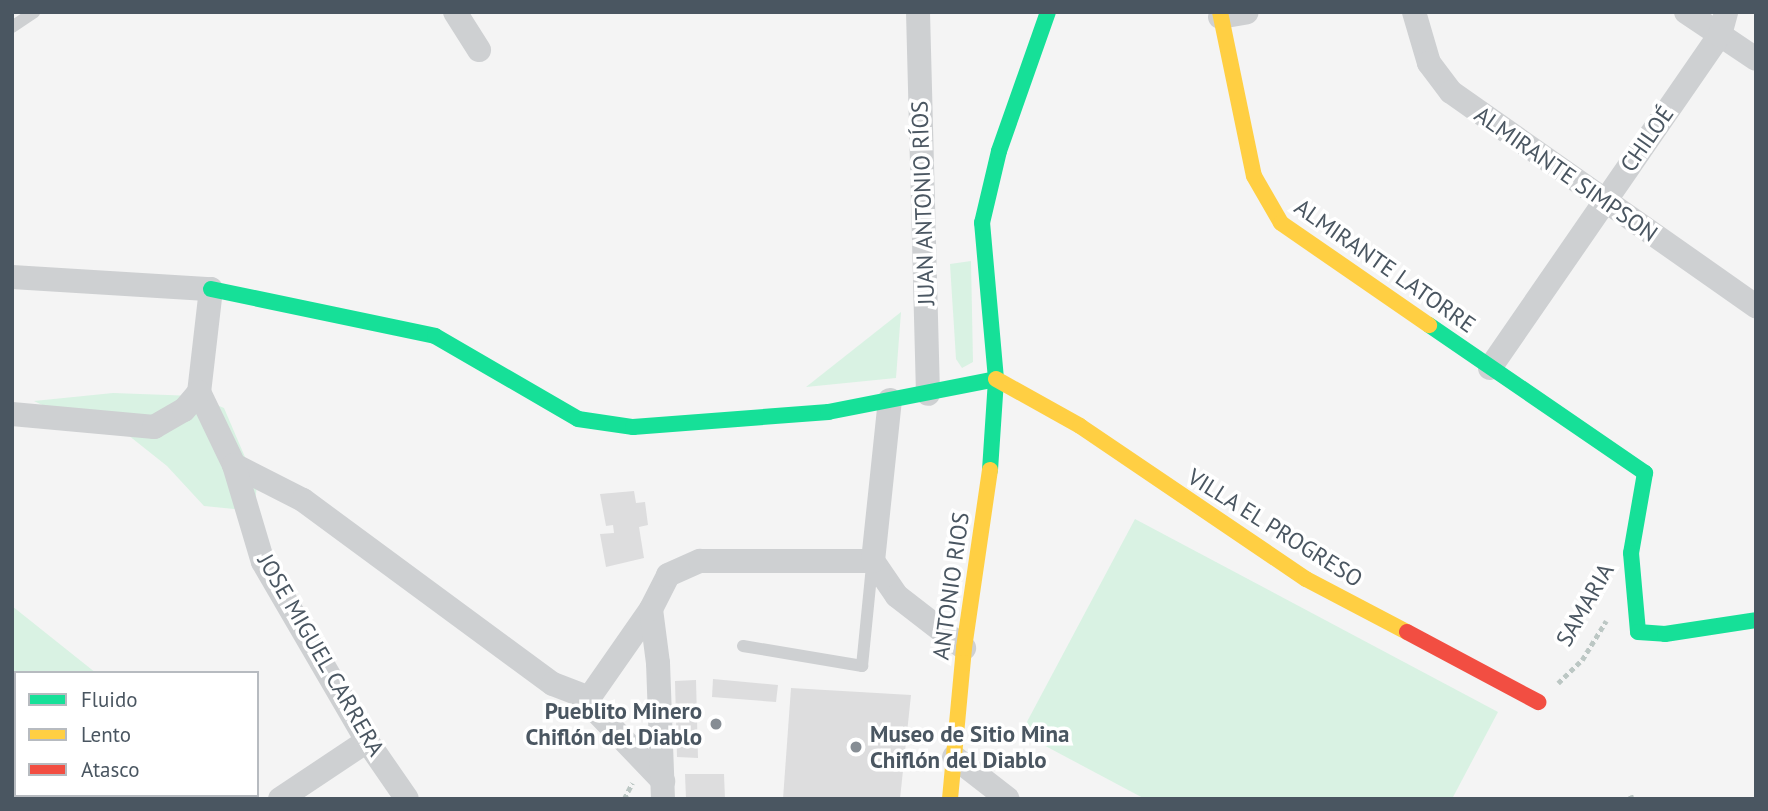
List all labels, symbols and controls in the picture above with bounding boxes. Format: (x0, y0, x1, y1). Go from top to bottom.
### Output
street label: JUAN ANTONIO RÍOS (906, 100, 940, 306)
street label: ALMIRANTE SIMPSON (1469, 101, 1663, 247)
street label: CHILOÉ (1615, 101, 1679, 177)
street label: ALMIRANTE LATORRE (1289, 193, 1481, 339)
street label: VILLA EL PROGRESO (1182, 463, 1368, 593)
street label: ANTONIO RIOS (927, 510, 975, 662)
street label: JOSE MIGUEL CARRERA (252, 549, 390, 761)
street label: SAMARIA (1550, 559, 1620, 651)
legend (14, 671, 259, 797)
text: Fluido (81, 686, 138, 713)
place label: Pueblito Minero Chiflón del Diablo (525, 697, 702, 751)
marker: Pueblito Minero Chiflón del Diablo (708, 716, 724, 732)
place label: Museo de Sitio Mina Chiflón del Diablo (870, 720, 1069, 774)
text: Lento (81, 721, 131, 748)
marker: Museo de Sitio Mina Chiflón del Diablo (848, 739, 864, 755)
text: Atasco (81, 756, 140, 783)

